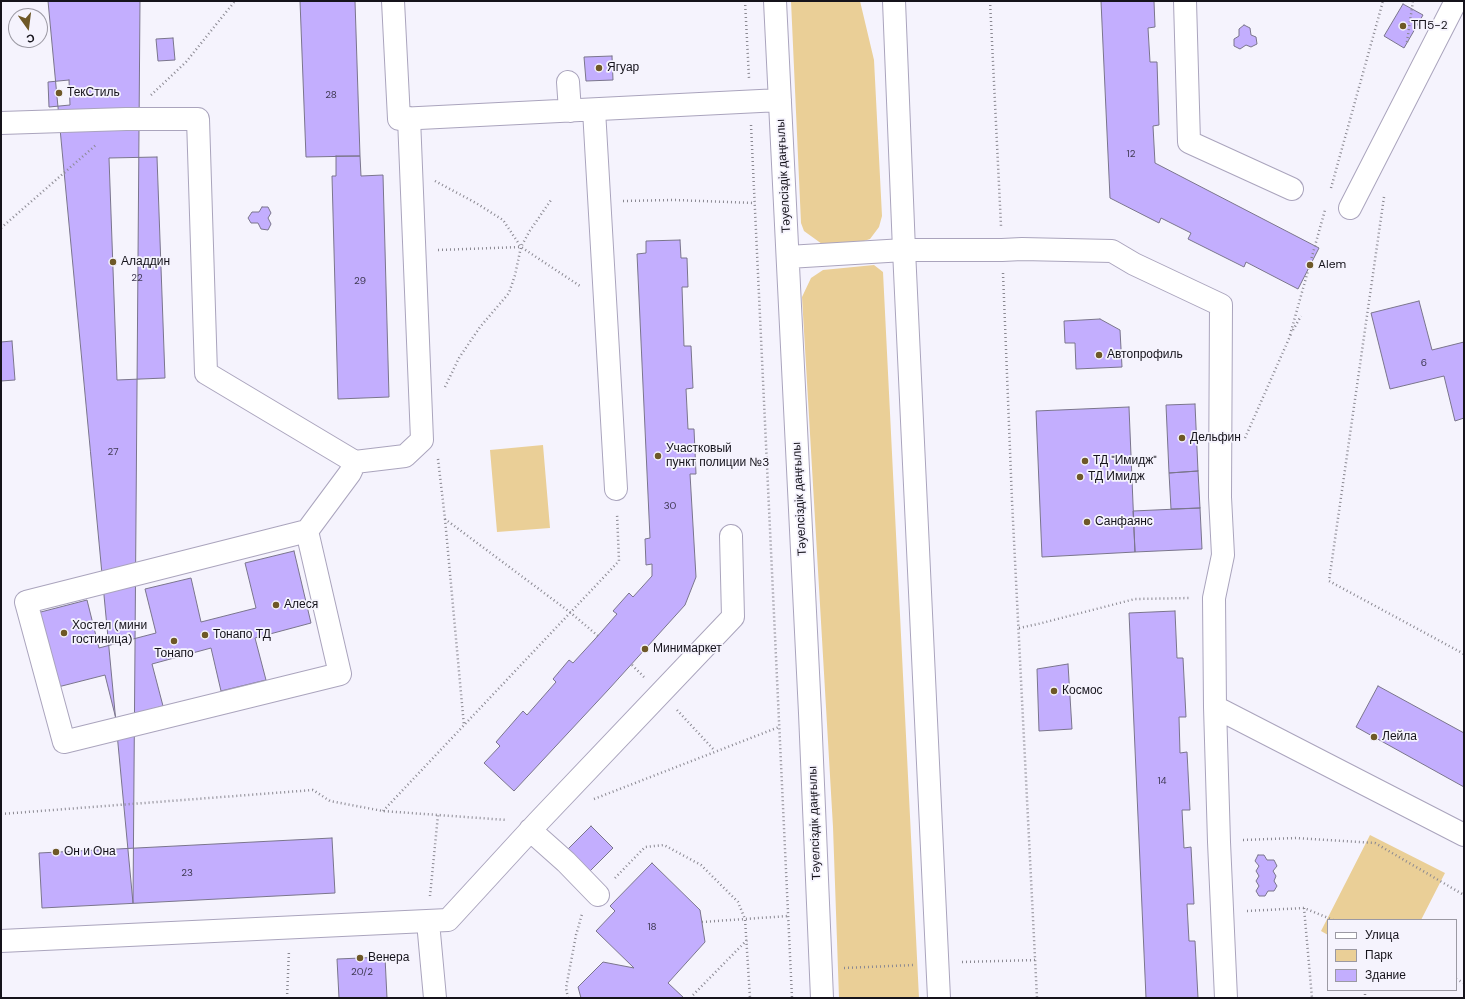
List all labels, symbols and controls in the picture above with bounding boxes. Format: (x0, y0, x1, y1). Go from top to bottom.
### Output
north arrow (8, 8, 48, 48)
place label: ТП5-2 (1411, 19, 1448, 33)
marker: ТП5-2 (1398, 21, 1408, 31)
text: С (25, 31, 36, 46)
place label: Ягуар (607, 61, 639, 75)
marker: Ягуар (594, 63, 604, 73)
place label: ТекСтиль (67, 86, 120, 100)
marker: ТекСтиль (54, 88, 64, 98)
house number: 28 (325, 89, 337, 101)
street label: Тәуелсіздік даңғылы (774, 119, 794, 233)
house number: 12 (1127, 148, 1135, 160)
place label: Аладдин (121, 255, 170, 269)
marker: Аладдин (108, 257, 118, 267)
place label: Alem (1318, 258, 1346, 272)
marker: Alem (1305, 260, 1315, 270)
house number: 22 (131, 272, 143, 284)
house number: 29 (354, 275, 366, 287)
place label: Автопрофиль (1107, 348, 1183, 362)
marker: Автопрофиль (1094, 350, 1104, 360)
house number: 6 (1421, 357, 1427, 369)
place label: Дельфин (1190, 431, 1241, 445)
marker: Дельфин (1177, 433, 1187, 443)
place label: Участковый пункт полиции №3 (666, 442, 769, 470)
street label: Тәуелсіздік даңғылы (790, 442, 810, 556)
house number: 27 (108, 446, 118, 458)
marker: Участковый пункт полиции №3 (653, 451, 663, 461)
place label: ТД "Имидж" (1093, 454, 1157, 468)
marker: ТД "Имидж" (1080, 456, 1090, 466)
place label: ТД Имидж (1088, 470, 1145, 484)
marker: ТД Имидж (1075, 472, 1085, 482)
house number: 30 (664, 500, 676, 512)
place label: Санфаянс (1095, 515, 1153, 529)
marker: Санфаянс (1082, 517, 1092, 527)
place label: Алеся (284, 598, 318, 612)
marker: Алеся (271, 600, 281, 610)
place label: Хостел (мини гостиница) (72, 619, 147, 647)
marker: Хостел (мини гостиница) (59, 628, 69, 638)
place label: Тонапо ТД (213, 628, 271, 642)
marker: Тонапо ТД (200, 630, 210, 640)
marker: Тонапо (169, 636, 179, 646)
place label: Минимаркет (653, 642, 722, 656)
marker: Минимаркет (640, 644, 650, 654)
place label: Тонапо (154, 647, 194, 661)
place label: Космос (1062, 684, 1103, 698)
marker: Космос (1049, 686, 1059, 696)
place label: Лейла (1382, 730, 1417, 744)
marker: Лейла (1369, 732, 1379, 742)
street label: Тәуелсіздік даңғылы (806, 766, 824, 880)
house number: 14 (1157, 775, 1167, 787)
place label: Он и Она (64, 845, 116, 859)
marker: Он и Она (51, 847, 61, 857)
house number: 23 (181, 867, 193, 879)
legend (1327, 919, 1457, 991)
house number: 18 (647, 921, 657, 933)
text: Улица (1365, 927, 1399, 943)
text: Парк (1365, 947, 1392, 963)
place label: Венера (368, 951, 409, 965)
marker: Венера (355, 953, 365, 963)
house number: 20/2 (351, 966, 373, 978)
text: Здание (1365, 967, 1406, 983)

